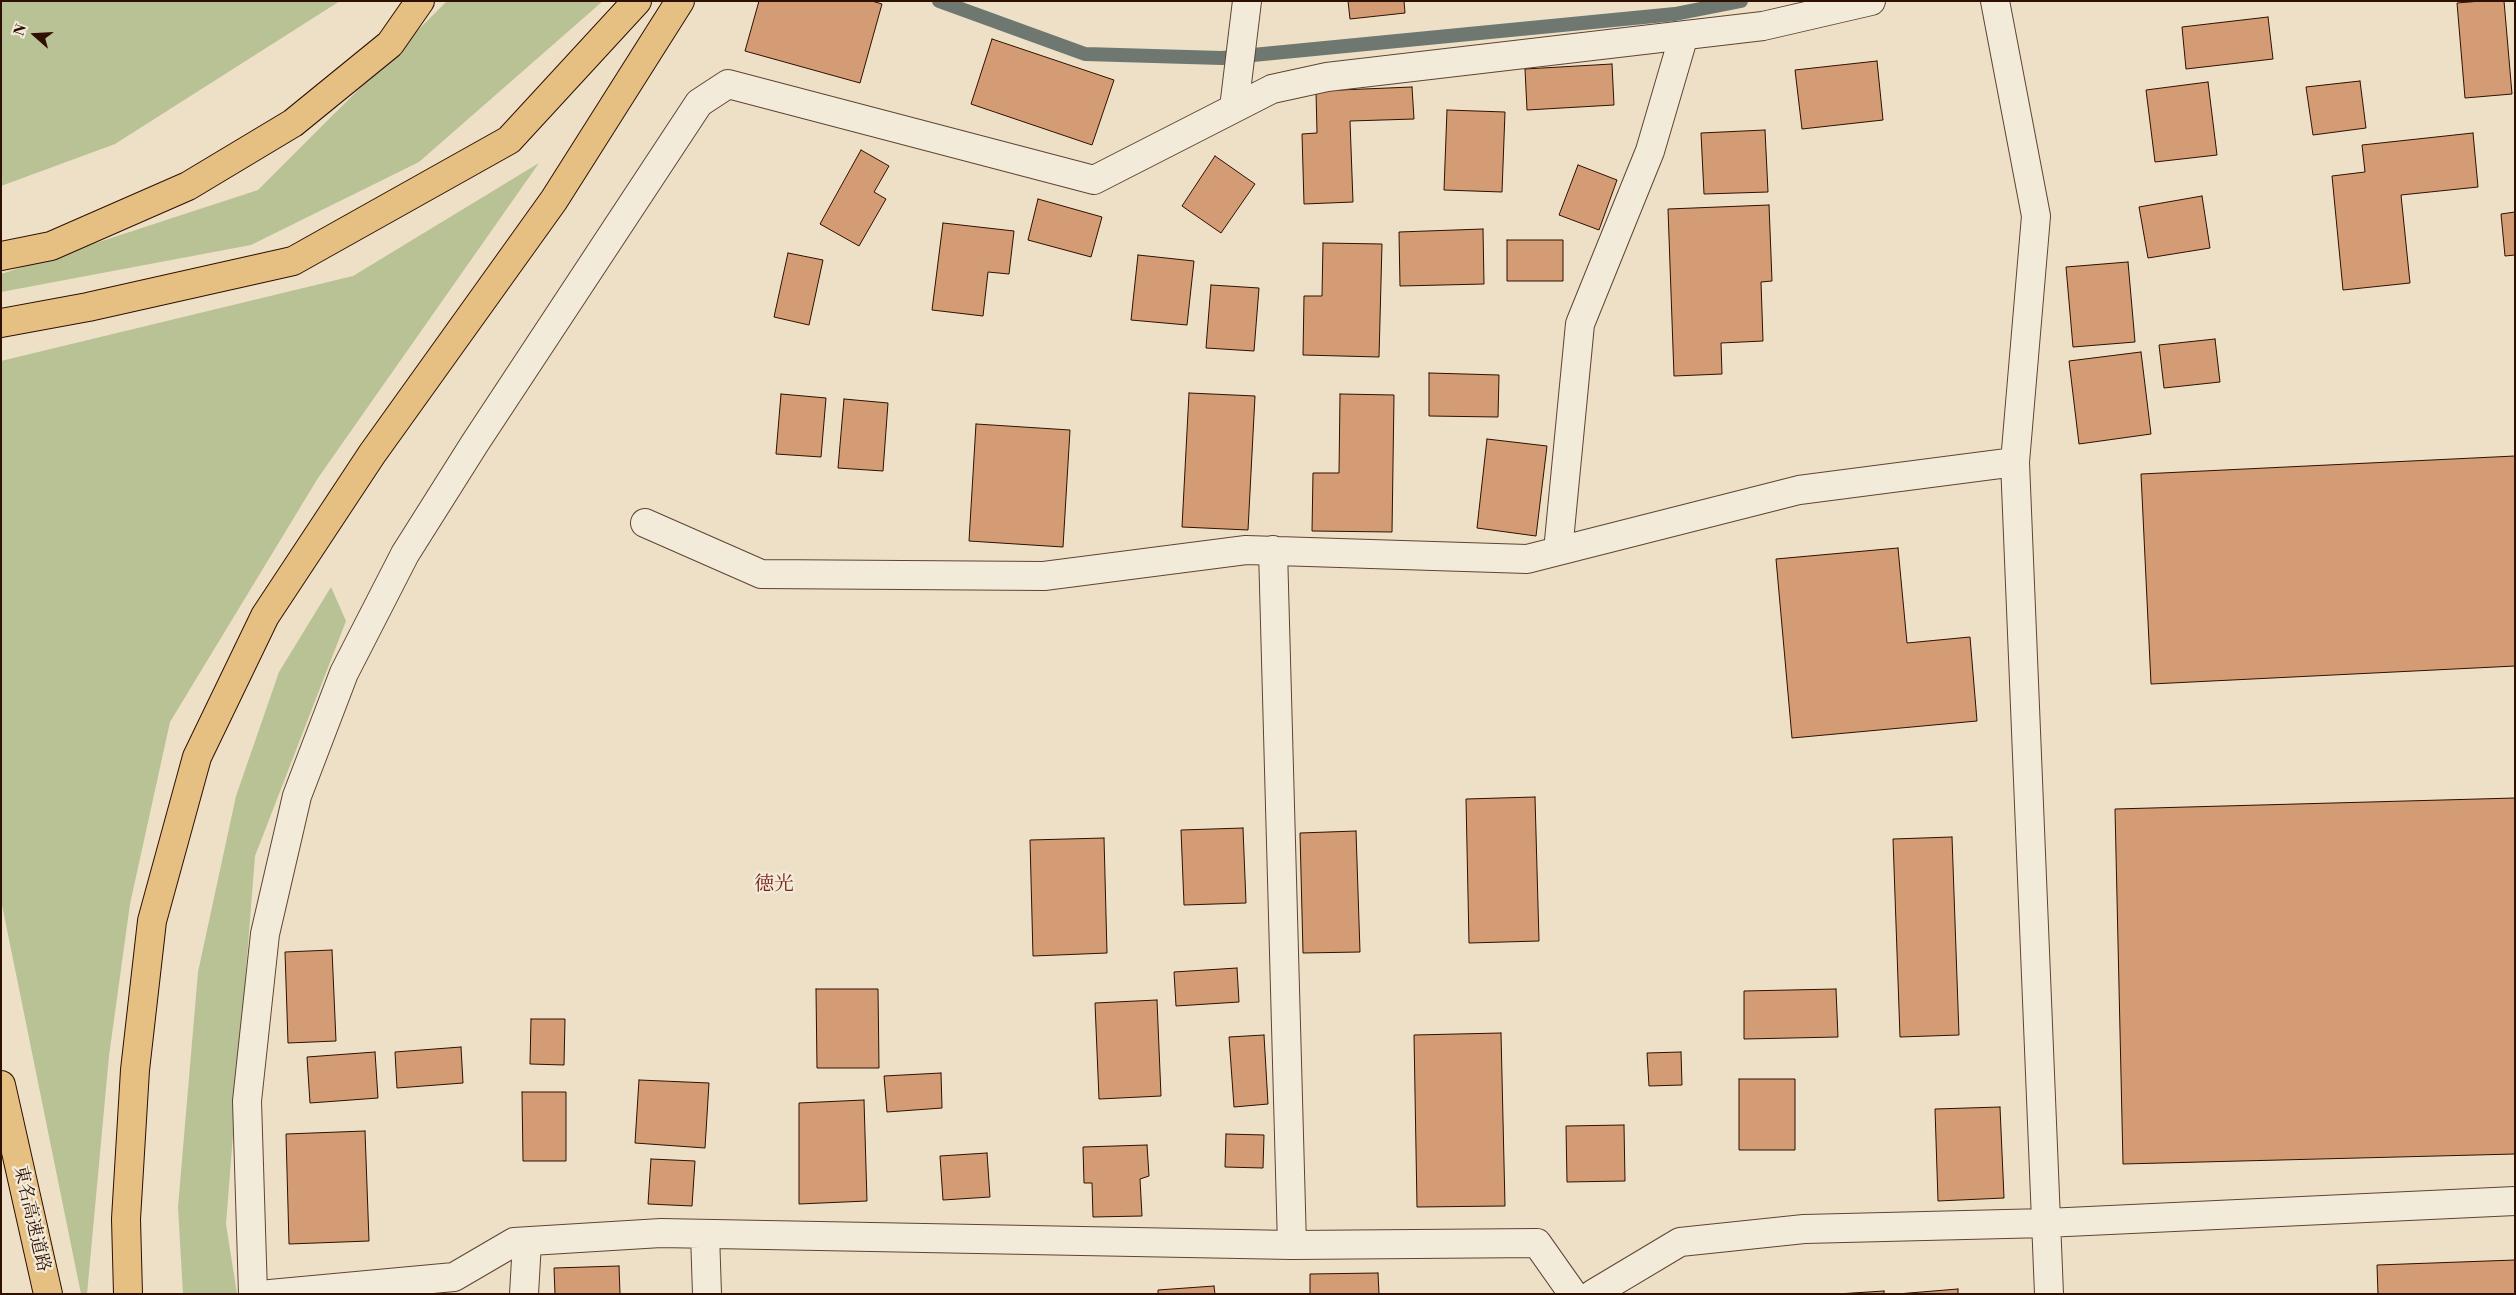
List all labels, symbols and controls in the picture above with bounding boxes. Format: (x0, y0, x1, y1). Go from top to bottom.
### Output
north arrow (10, 10, 60, 60)
text: N (11, 22, 31, 38)
district label: 徳光 (754, 873, 794, 897)
street label: 東名高速道路 (8, 1164, 54, 1274)

